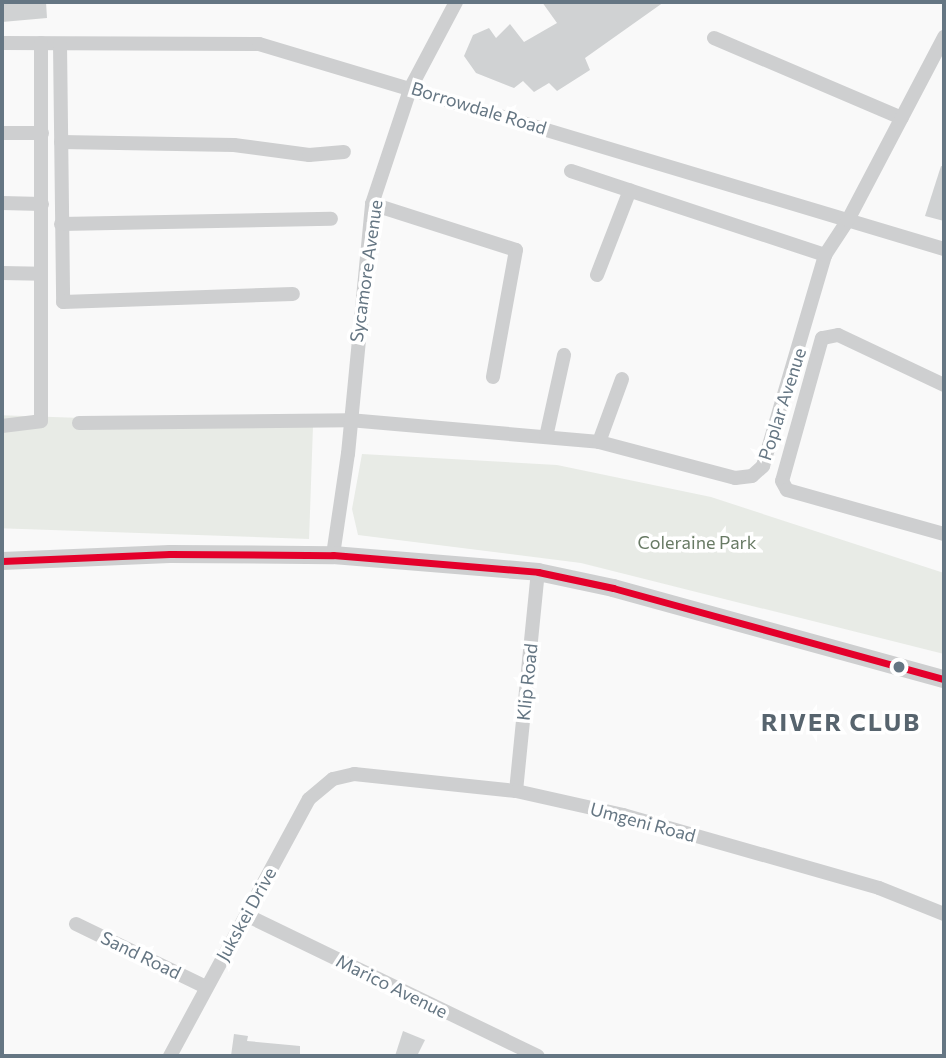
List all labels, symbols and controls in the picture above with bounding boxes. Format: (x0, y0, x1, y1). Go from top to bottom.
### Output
street label: Borrowdale Road (409, 77, 549, 139)
street label: Sycamore Avenue (345, 198, 387, 344)
street label: Poplar Avenue (754, 345, 810, 463)
park label: Coleraine Park (637, 531, 757, 553)
street label: Klip Road (512, 642, 542, 722)
unlabelled marker (892, 660, 906, 674)
district label: RIVER CLUB (762, 708, 920, 736)
street label: Umgeni Road (588, 798, 698, 846)
street label: Jukskei Drive (211, 863, 281, 965)
street label: Sand Road (98, 926, 184, 984)
street label: Marico Avenue (333, 950, 451, 1022)

